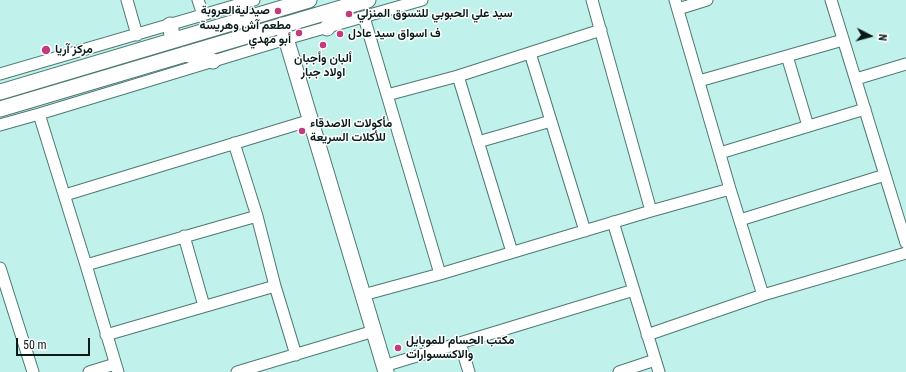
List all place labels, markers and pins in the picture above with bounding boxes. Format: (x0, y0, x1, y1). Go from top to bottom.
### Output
place label: صيدليةالعروبة (201, 4, 270, 18)
marker: صيدليةالعروبة (273, 6, 283, 16)
place label: سيد علي الحبوبي للتسوق المنزلي (357, 7, 513, 21)
marker: سيد علي الحبوبي للتسوق المنزلي (344, 9, 354, 19)
place label: مطعم آش وهريسة أبو مهدي (200, 19, 291, 47)
place label: ف اسواق سيد عادل (348, 27, 441, 41)
marker: مطعم آش وهريسة أبو مهدي (294, 28, 304, 38)
marker: ف اسواق سيد عادل (335, 29, 345, 39)
marker: ألبان وأجبان اولاد جبار (318, 40, 328, 50)
place label: مركز آريا (55, 43, 93, 57)
marker: مركز آريا (40, 44, 52, 56)
place label: ألبان وأجبان اولاد جبار (294, 52, 352, 80)
place label: مأكولات الاصدقاء للأكلات السريعة (310, 117, 392, 145)
marker: مأكولات الاصدقاء للأكلات السريعة (297, 126, 307, 136)
place label: مكتب الحسام للموبايل والاكسسوارات (406, 334, 515, 362)
marker: مكتب الحسام للموبايل والاكسسوارات (393, 343, 403, 353)

